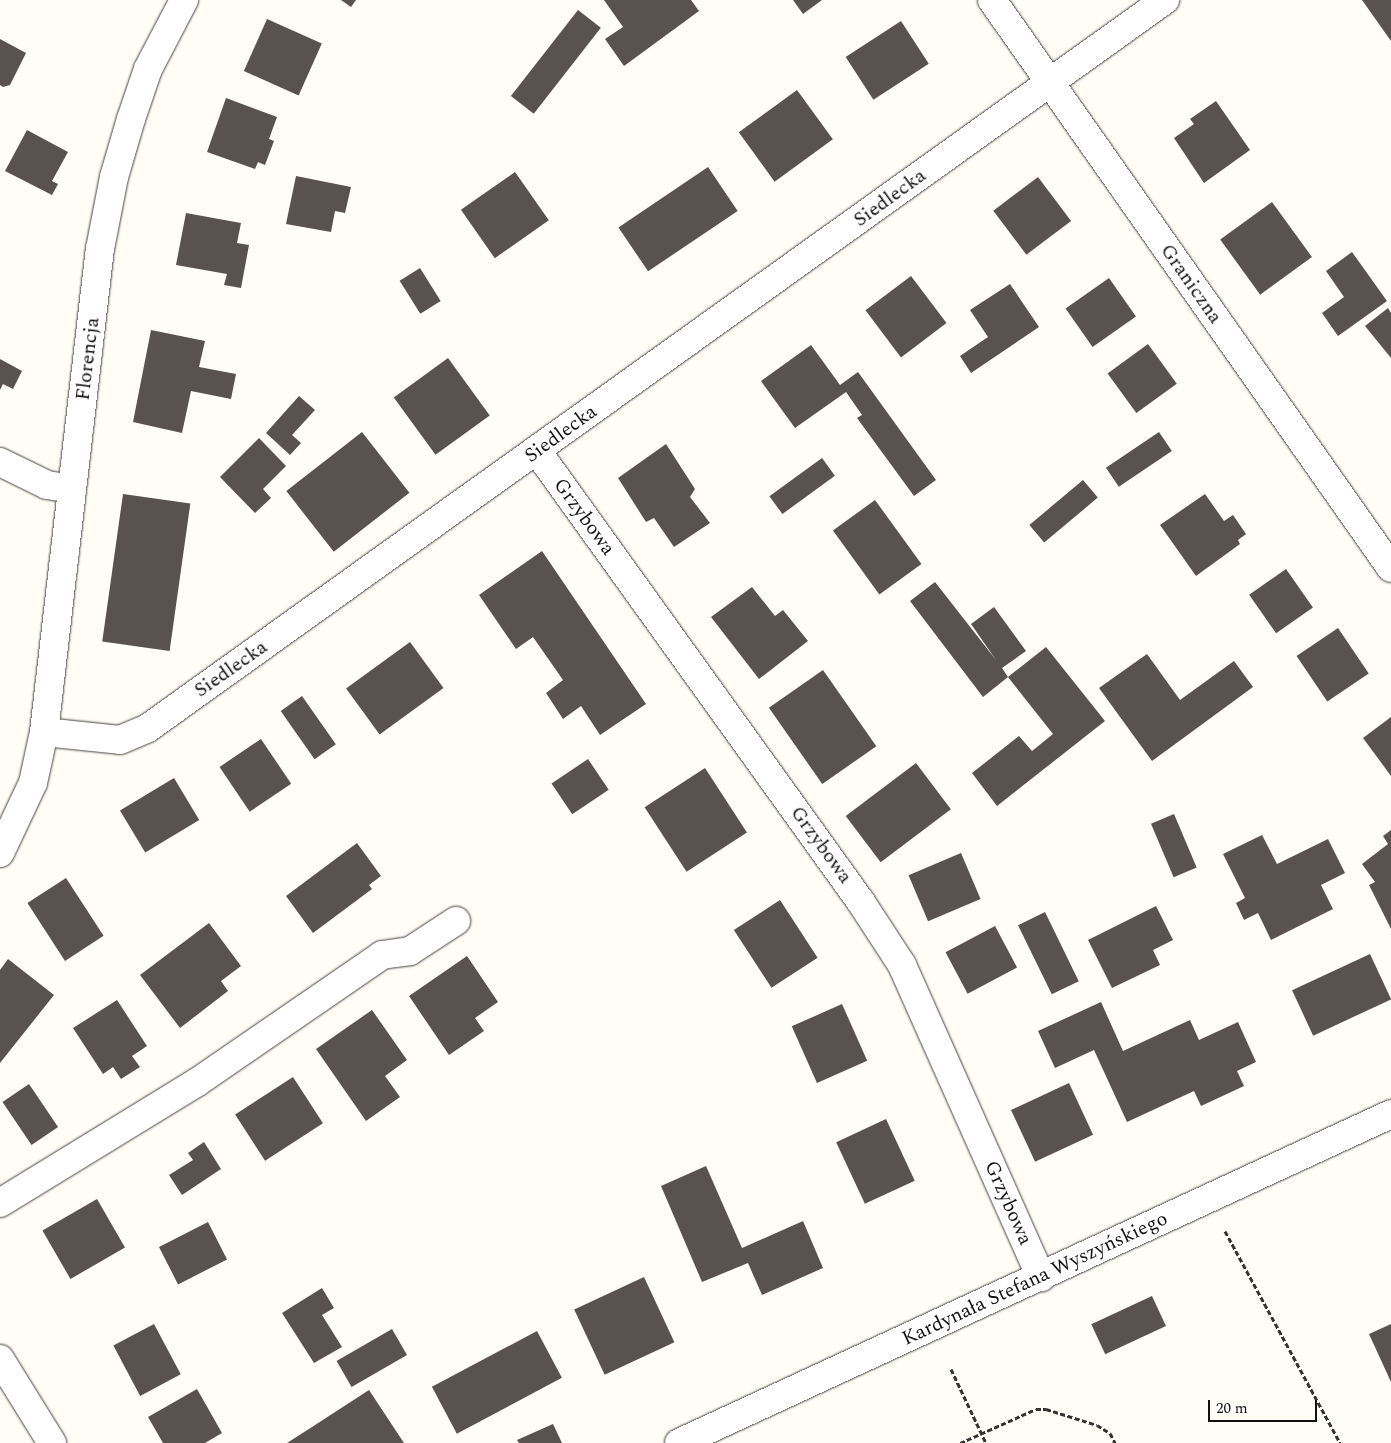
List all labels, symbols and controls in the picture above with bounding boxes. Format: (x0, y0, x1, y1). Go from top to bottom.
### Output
street label: Siedlecka (849, 164, 931, 232)
street label: Graniczna (1155, 240, 1227, 328)
street label: Florencja (71, 316, 105, 402)
street label: Siedlecka (520, 400, 602, 468)
street label: Grzybowa (548, 474, 620, 560)
street label: Siedlecka (190, 635, 272, 703)
street label: Grzybowa (785, 802, 857, 888)
street label: Grzybowa (979, 1157, 1037, 1249)
street label: Kardynała Stefana Wyszyńskiego (898, 1207, 1172, 1351)
scale bar (1211, 1390, 1320, 1422)
text: 20 m (1216, 1397, 1248, 1420)

